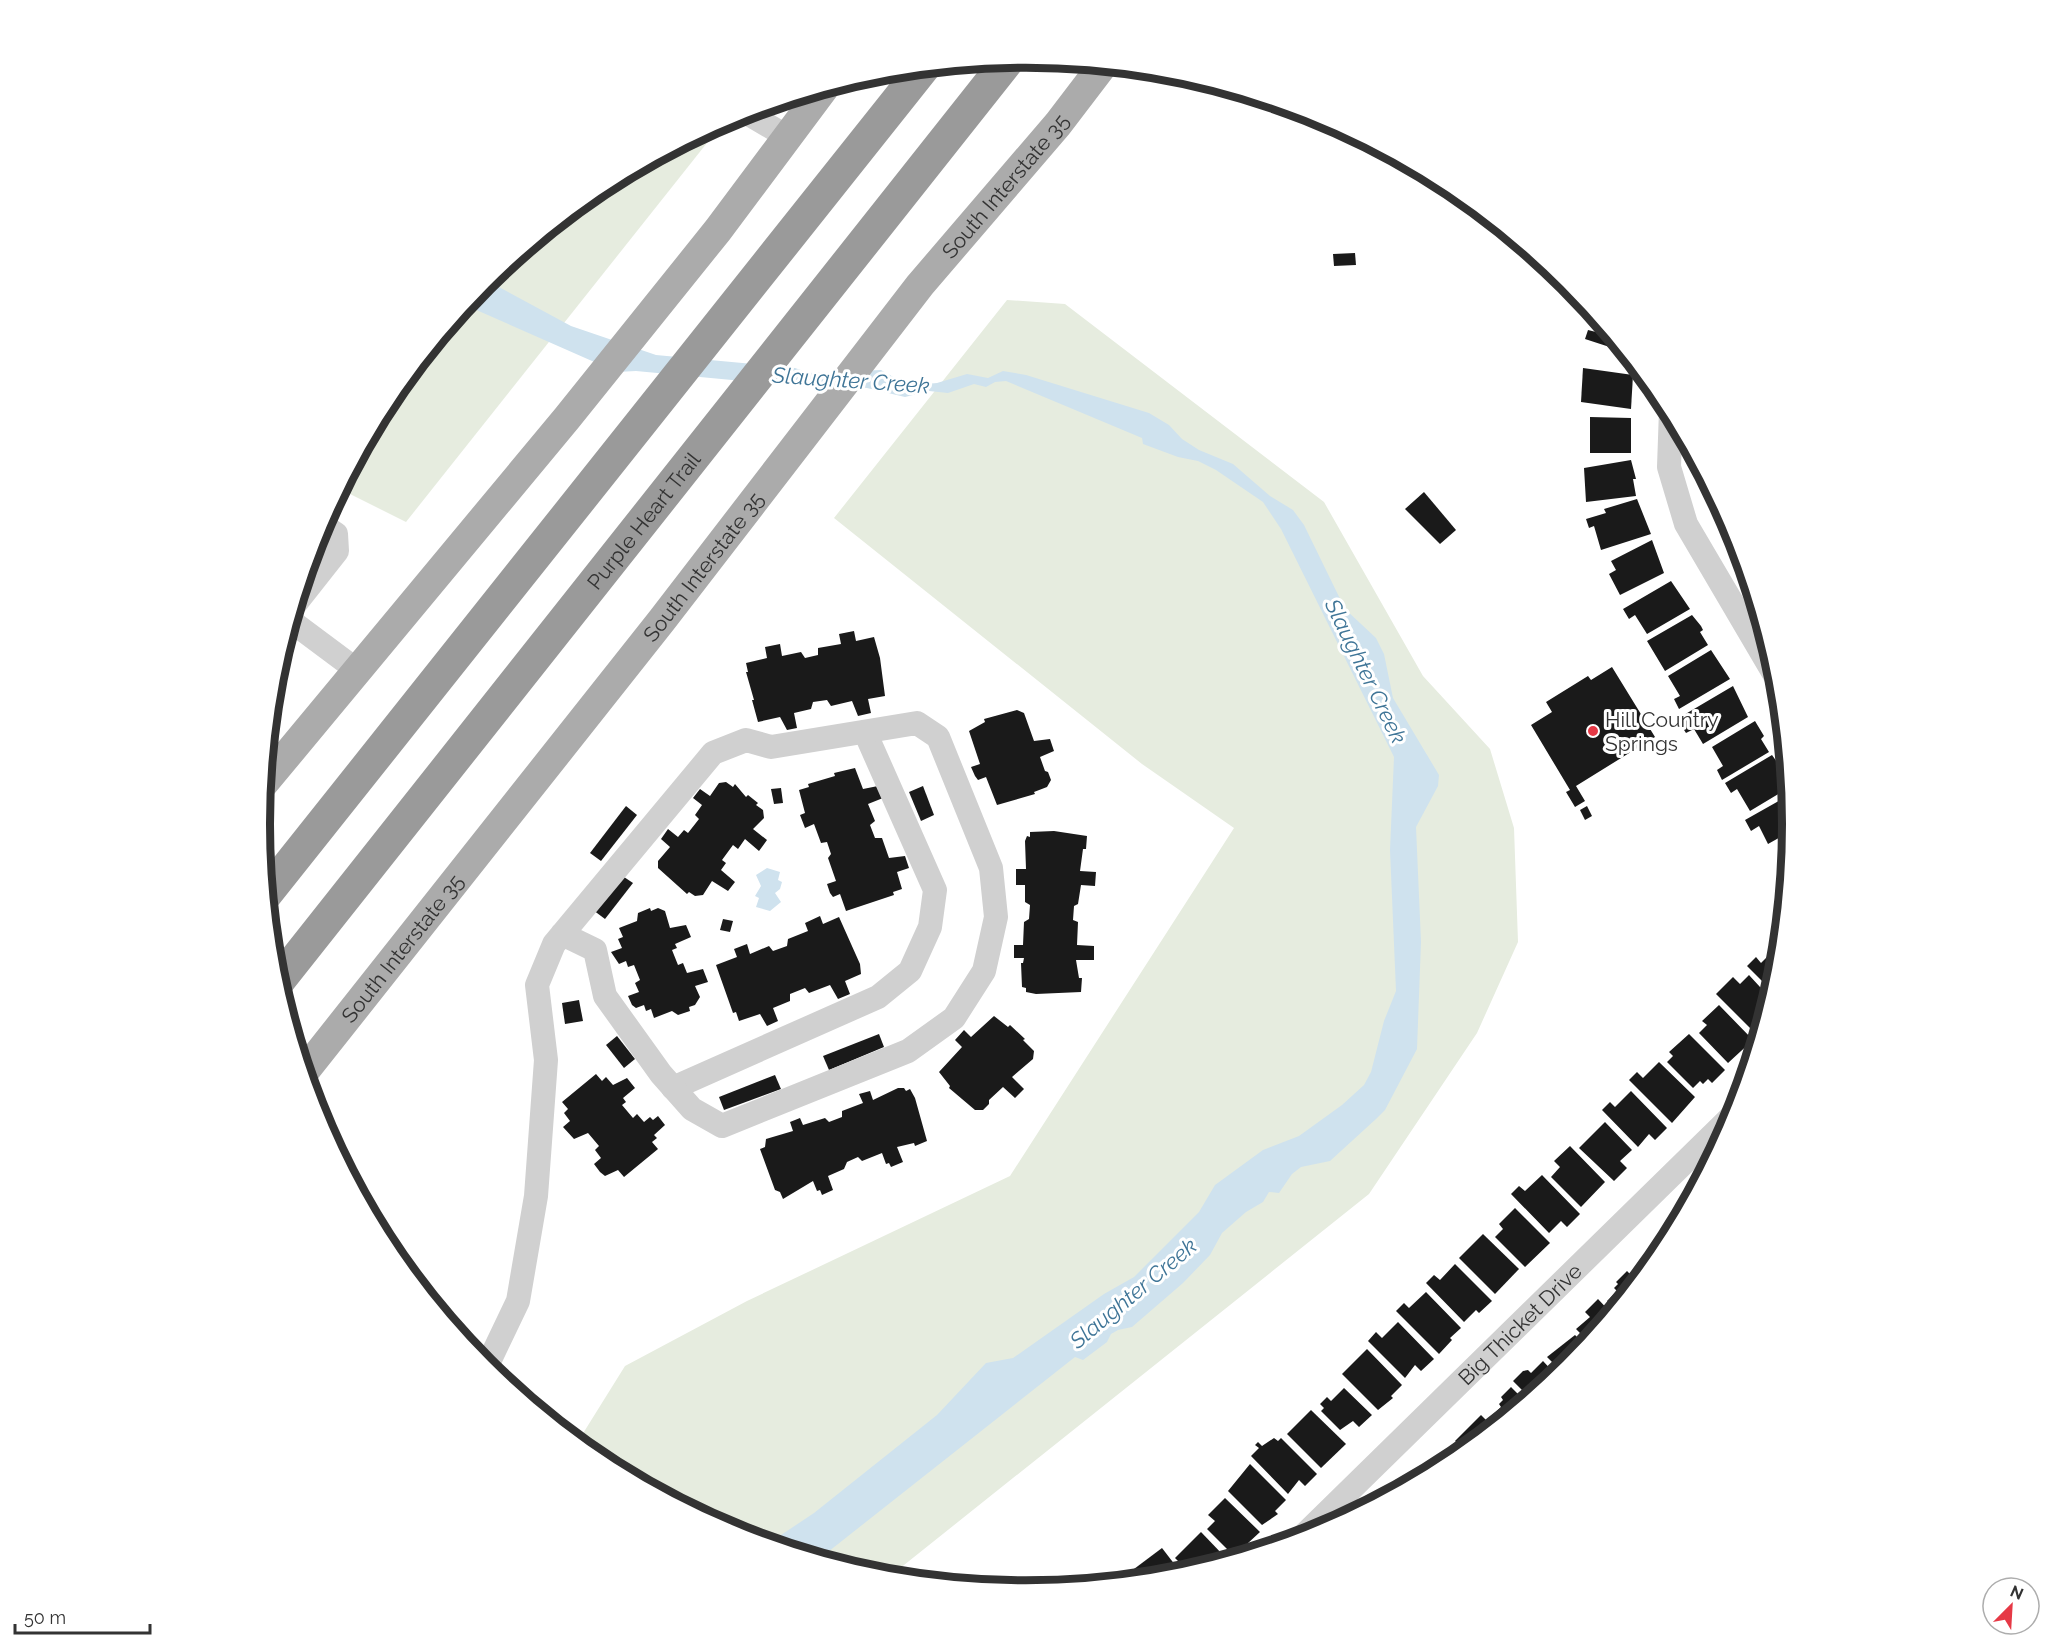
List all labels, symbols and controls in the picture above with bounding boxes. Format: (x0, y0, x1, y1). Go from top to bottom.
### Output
street label: South Interstate 35 (936, 109, 1074, 263)
water label: Slaughter Creek (770, 361, 931, 398)
street label: Purple Heart Trail (582, 447, 705, 594)
street label: South Interstate 35 (638, 487, 769, 646)
water label: Slaughter Creek (1319, 594, 1412, 748)
place label: Hill Country Springs (1605, 707, 1719, 756)
marker: Hill Country Springs (1586, 724, 1600, 738)
street label: South Interstate 35 (336, 869, 468, 1027)
water label: Slaughter Creek (1063, 1232, 1202, 1354)
street label: Big Thicket Drive (1453, 1258, 1587, 1390)
north arrow (1981, 1576, 2041, 1636)
text: N (2007, 1582, 2026, 1604)
scale bar (15, 1597, 150, 1635)
text: 50 m (24, 1607, 66, 1628)

